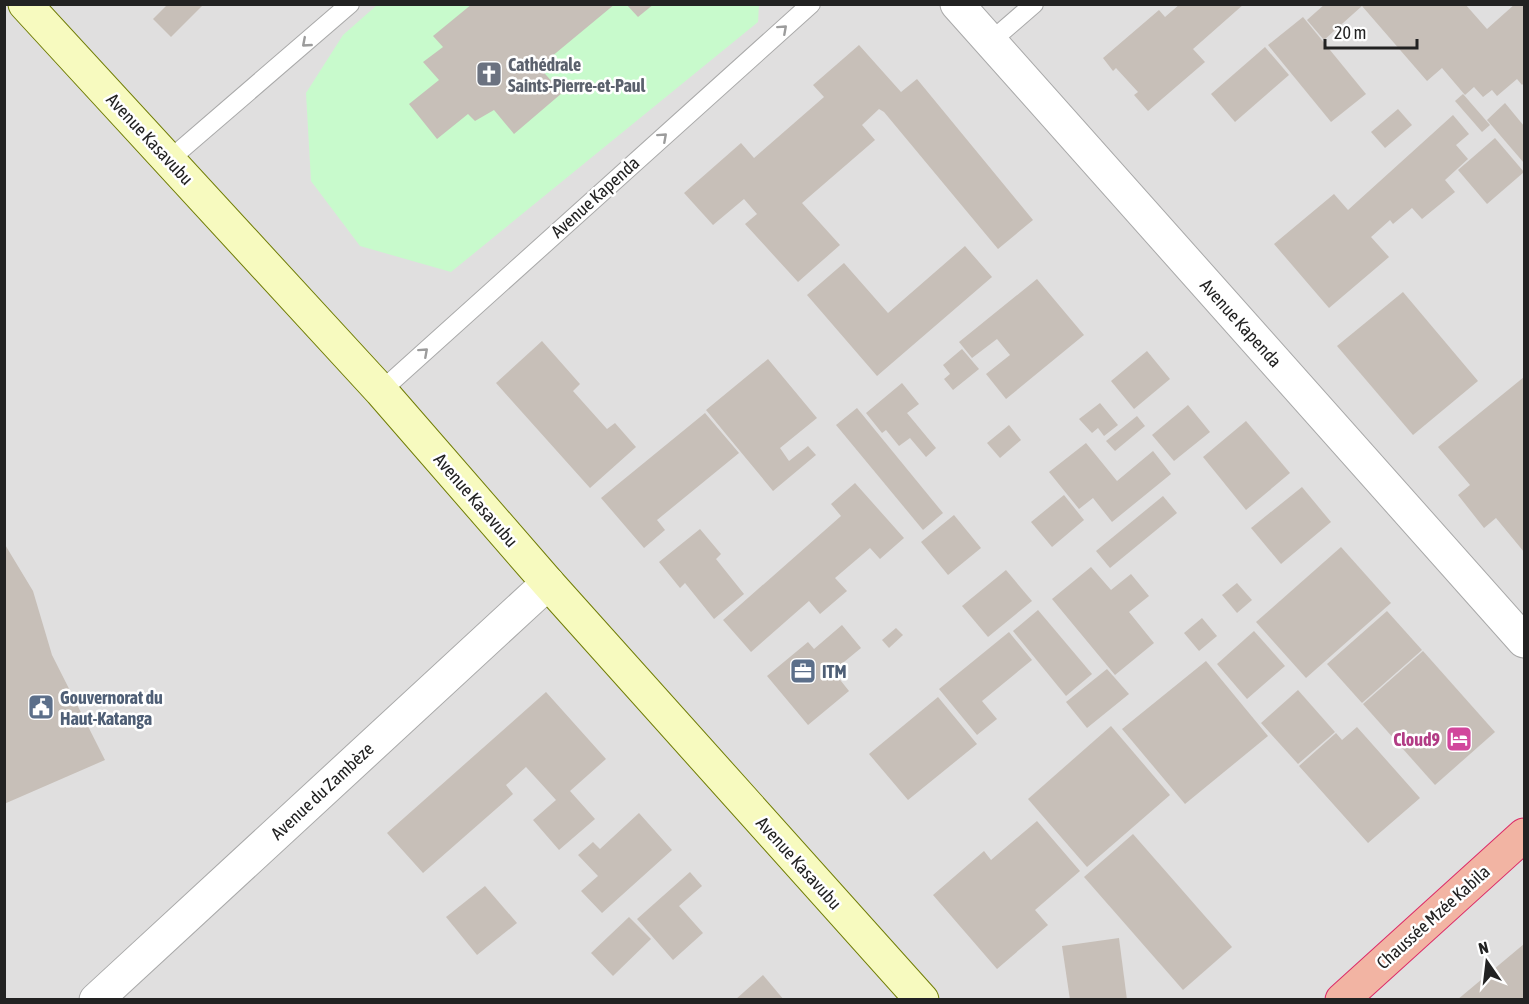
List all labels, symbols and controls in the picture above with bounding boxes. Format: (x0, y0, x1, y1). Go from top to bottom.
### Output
scale bar (1325, 12, 1416, 50)
text: 20 m (1334, 22, 1366, 43)
one-way arrow (776, 25, 787, 36)
one-way arrow (302, 35, 313, 46)
place label: Cathédrale Saints-Pierre-et-Paul (508, 54, 645, 96)
church icon: Cathédrale Saints-Pierre-et-Paul (474, 59, 504, 89)
street label: Avenue Kasavubu (102, 89, 198, 189)
one-way arrow (656, 133, 667, 144)
street label: Avenue Kapenda (547, 152, 643, 242)
street label: Avenue Kapenda (1196, 275, 1286, 371)
one-way arrow (417, 348, 428, 359)
street label: Avenue Kasavubu (430, 449, 522, 551)
office icon: ITM (788, 656, 818, 686)
place label: ITM (822, 661, 847, 682)
place label: Gouvernorat du Haut-Katanga (60, 687, 163, 729)
public building icon: Gouvernorat du Haut-Katanga (26, 692, 56, 722)
hotel icon: Cloud9 (1444, 724, 1474, 754)
place label: Cloud9 (1393, 729, 1440, 750)
street label: Avenue du Zambèze (266, 738, 378, 844)
street label: Avenue Kasavubu (752, 812, 846, 914)
street label: Chaussée Mzée Kabila (1372, 861, 1494, 973)
north arrow (1457, 932, 1517, 992)
text: N (1477, 938, 1490, 957)

